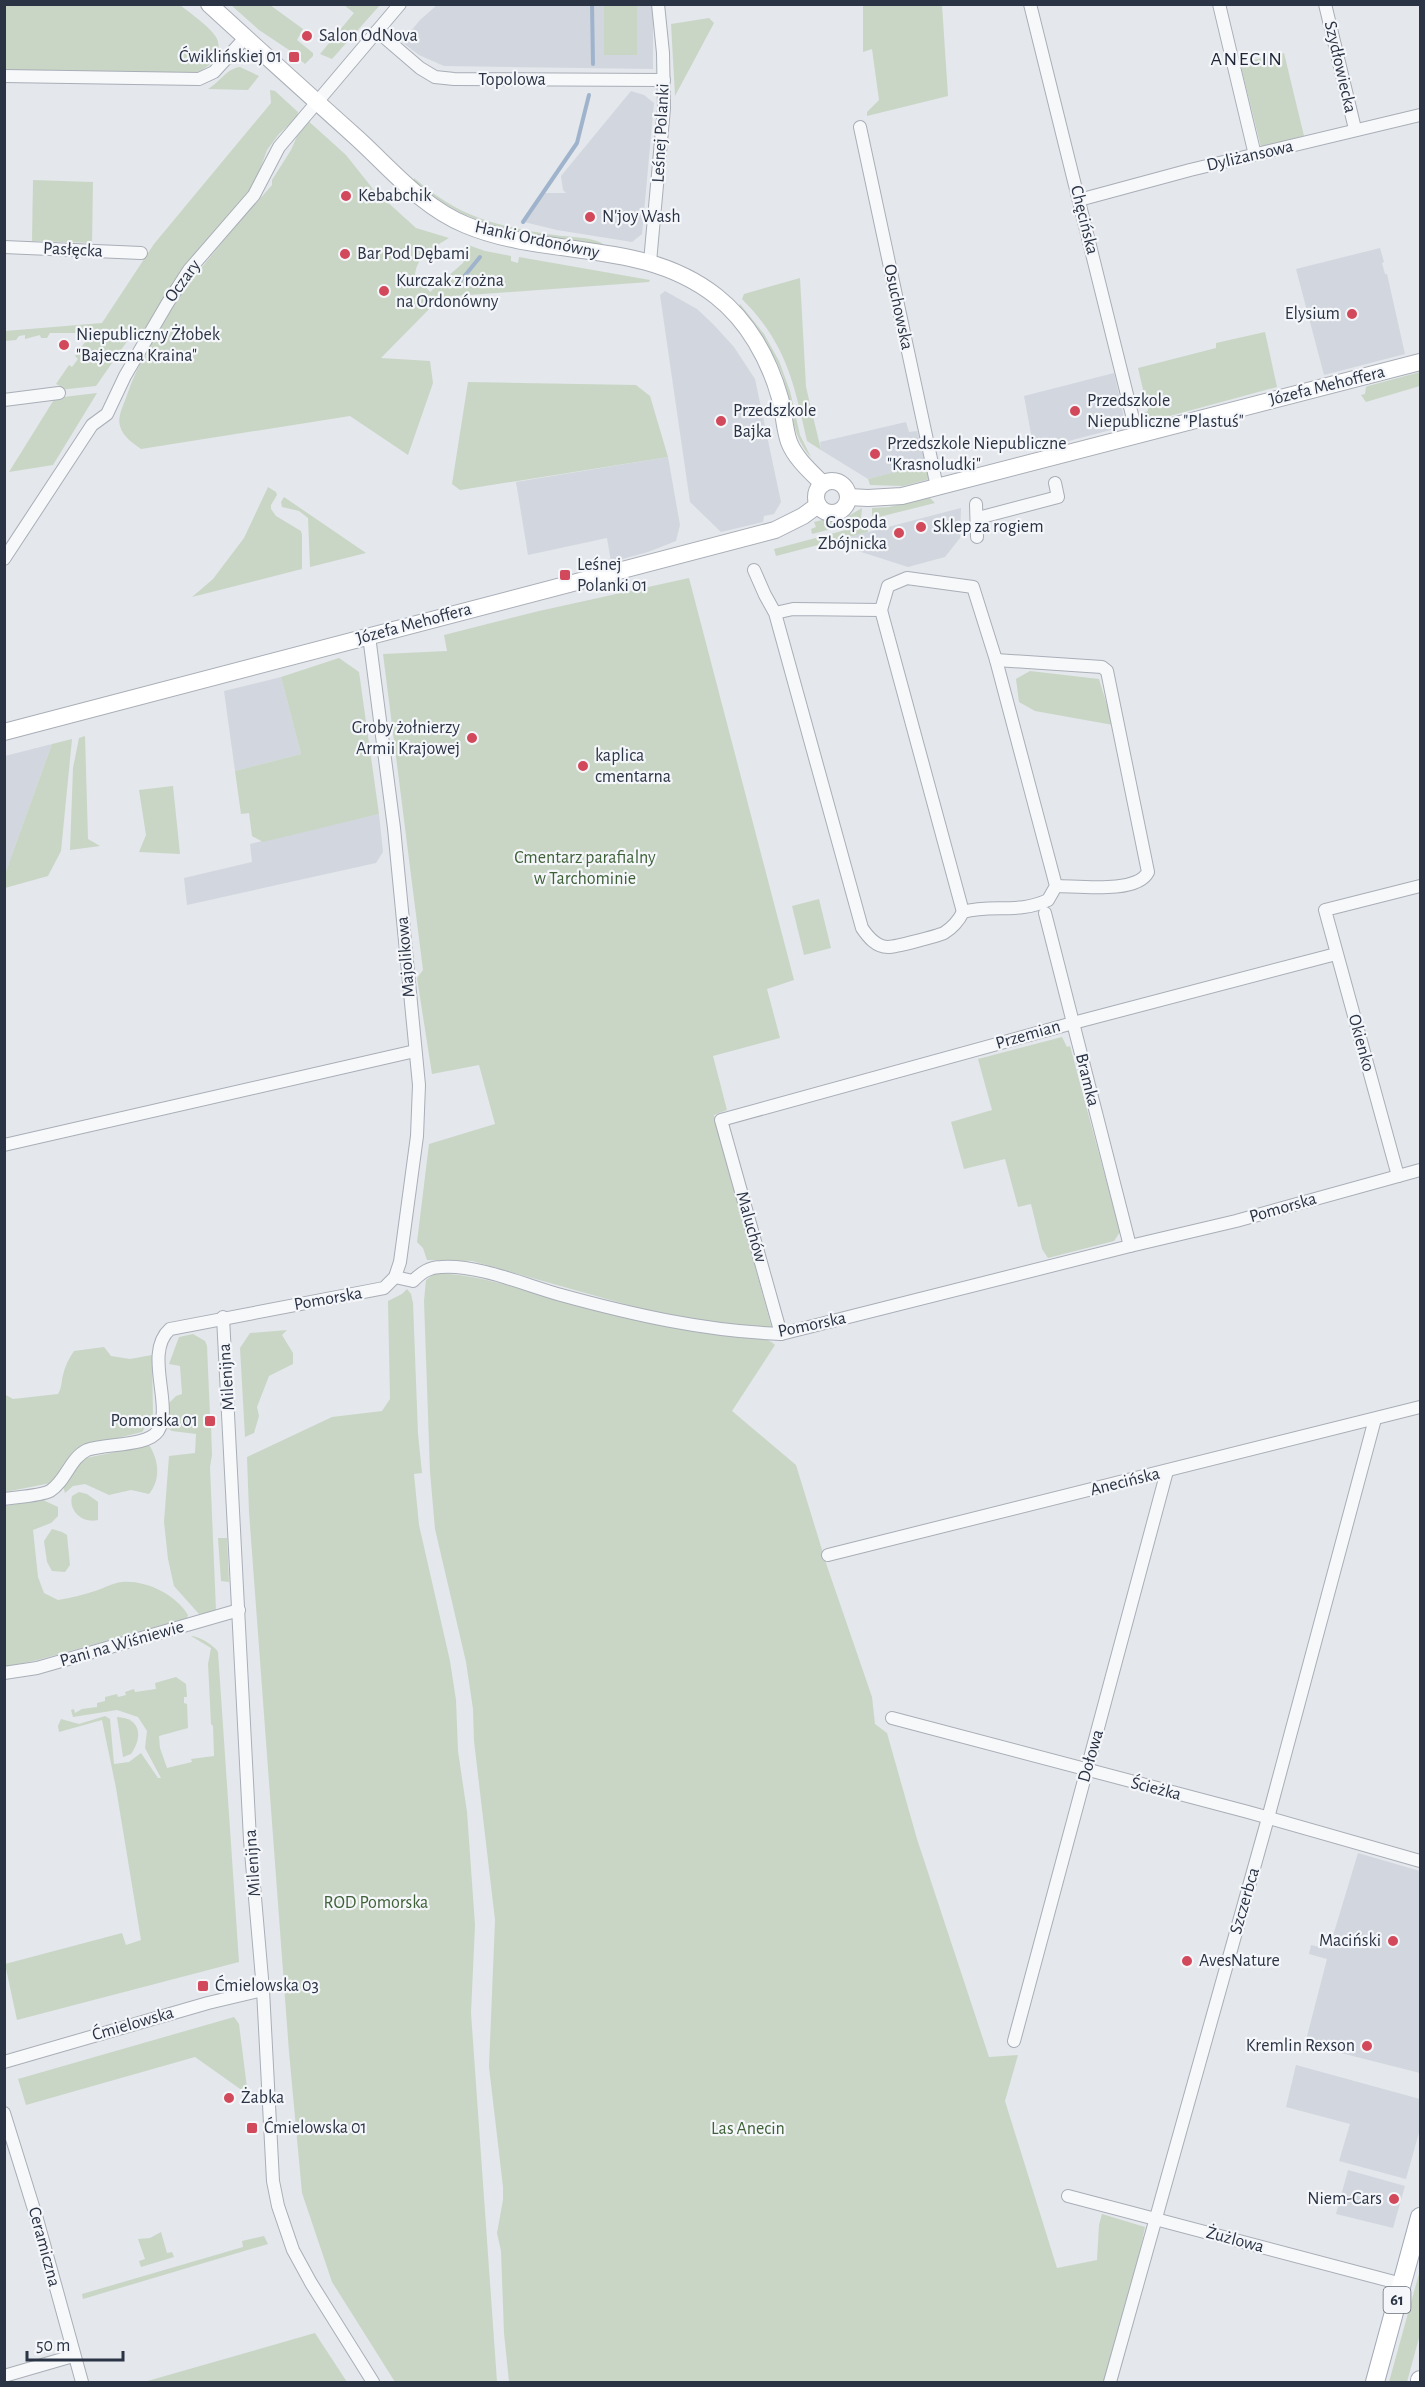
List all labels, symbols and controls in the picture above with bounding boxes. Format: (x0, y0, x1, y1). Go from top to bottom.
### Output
street label: Szydłowiecka (1321, 19, 1359, 115)
place label: Salon OdNova (319, 27, 418, 45)
marker: Salon OdNova (300, 29, 314, 43)
place label: Ćwiklińskiej 01 (179, 45, 282, 66)
district label: ANECIN (1211, 49, 1283, 69)
marker: Ćwiklińskiej 01 (287, 50, 301, 64)
street label: Topolowa (478, 71, 546, 89)
street label: Leśnej Polanki (649, 83, 673, 183)
street label: Dyliżansowa (1205, 137, 1295, 175)
street label: Chęcińska (1067, 184, 1101, 256)
place label: Kebabchik (358, 187, 432, 205)
marker: Kebabchik (339, 189, 353, 203)
place label: N'joy Wash (602, 208, 681, 226)
marker: N'joy Wash (583, 210, 597, 224)
street label: Hanki Ordonówny (473, 218, 601, 262)
street label: Pasłęcka (43, 239, 103, 261)
place label: Bar Pod Dębami (357, 245, 469, 263)
marker: Bar Pod Dębami (338, 247, 352, 261)
street label: Oczary (162, 256, 204, 306)
street label: Osuchowska (880, 263, 916, 351)
place label: Kurczak z rożna na Ordonówny (396, 272, 504, 311)
marker: Kurczak z rożna na Ordonówny (377, 284, 391, 298)
place label: Elysium (1285, 305, 1340, 323)
marker: Elysium (1345, 307, 1359, 321)
place label: Niepubliczny Żłobek "Bajeczna Kraina" (76, 324, 221, 365)
marker: Niepubliczny Żłobek "Bajeczna Kraina" (57, 338, 71, 352)
street label: Józefa Mehoffera (1267, 363, 1387, 409)
place label: Przedszkole Niepubliczne "Plastuś" (1087, 392, 1244, 431)
place label: Przedszkole Bajka (733, 402, 816, 441)
marker: Przedszkole Niepubliczne "Plastuś" (1068, 404, 1082, 418)
marker: Przedszkole Bajka (714, 414, 728, 428)
place label: Przedszkole Niepubliczne "Krasnoludki" (887, 435, 1067, 474)
marker: Przedszkole Niepubliczne "Krasnoludki" (868, 447, 882, 461)
place label: Gospoda Zbójnicka (818, 514, 887, 553)
place label: Sklep za rogiem (933, 518, 1044, 536)
marker: Sklep za rogiem (914, 520, 928, 534)
marker: Gospoda Zbójnicka (892, 526, 906, 540)
place label: Leśnej Polanki 01 (577, 556, 648, 595)
marker: Leśnej Polanki 01 (558, 568, 572, 582)
street label: Józefa Mehoffera (354, 600, 474, 648)
place label: Groby żołnierzy Armii Krajowej (352, 719, 460, 758)
marker: Groby żołnierzy Armii Krajowej (465, 731, 479, 745)
place label: kaplica cmentarna (595, 747, 671, 786)
marker: kaplica cmentarna (576, 759, 590, 773)
park label: Cmentarz parafialny w Tarchominie (514, 849, 656, 888)
street label: Majolikowa (393, 916, 419, 998)
street label: Okienko (1345, 1012, 1377, 1074)
street label: Przemian (994, 1017, 1062, 1053)
street label: Bramka (1072, 1052, 1102, 1108)
street label: Maluchów (732, 1189, 770, 1265)
street label: Pomorska (1247, 1190, 1319, 1226)
street label: Pomorska (292, 1284, 364, 1314)
street label: Pomorska (776, 1309, 848, 1341)
street label: Milenijna (216, 1343, 238, 1411)
place label: Pomorska 01 (110, 1412, 198, 1430)
marker: Pomorska 01 (203, 1414, 217, 1428)
street label: Anecińska (1088, 1465, 1162, 1499)
street label: Pani na Wiśniewie (58, 1618, 186, 1670)
street label: Dołowa (1075, 1728, 1107, 1784)
street label: Ścieżka (1129, 1771, 1184, 1804)
street label: Milenijna (242, 1829, 264, 1897)
street label: Szczerbca (1227, 1866, 1263, 1936)
park label: ROD Pomorska (324, 1894, 428, 1912)
place label: Maciński (1319, 1932, 1381, 1950)
marker: Maciński (1386, 1934, 1400, 1948)
place label: AvesNature (1199, 1952, 1280, 1970)
marker: AvesNature (1180, 1954, 1194, 1968)
place label: Ćmielowska 03 (215, 1974, 319, 1995)
marker: Ćmielowska 03 (196, 1979, 210, 1993)
street label: Ćmielowska (89, 2001, 176, 2044)
place label: Kremlin Rexson (1246, 2037, 1355, 2055)
marker: Kremlin Rexson (1360, 2039, 1374, 2053)
place label: Żabka (241, 2087, 284, 2107)
marker: Żabka (222, 2091, 236, 2105)
place label: Ćmielowska 01 (264, 2116, 367, 2137)
park label: Las Anecin (711, 2120, 785, 2138)
marker: Ćmielowska 01 (245, 2121, 259, 2135)
place label: Niem-Cars (1307, 2190, 1382, 2208)
marker: Niem-Cars (1387, 2192, 1401, 2206)
street label: Ceramiczna (25, 2205, 63, 2289)
street label: Żużlowa (1204, 2222, 1266, 2256)
road number: 61 (1384, 2287, 1410, 2313)
scale bar (27, 2324, 123, 2362)
text: 50 m (36, 2337, 70, 2355)

